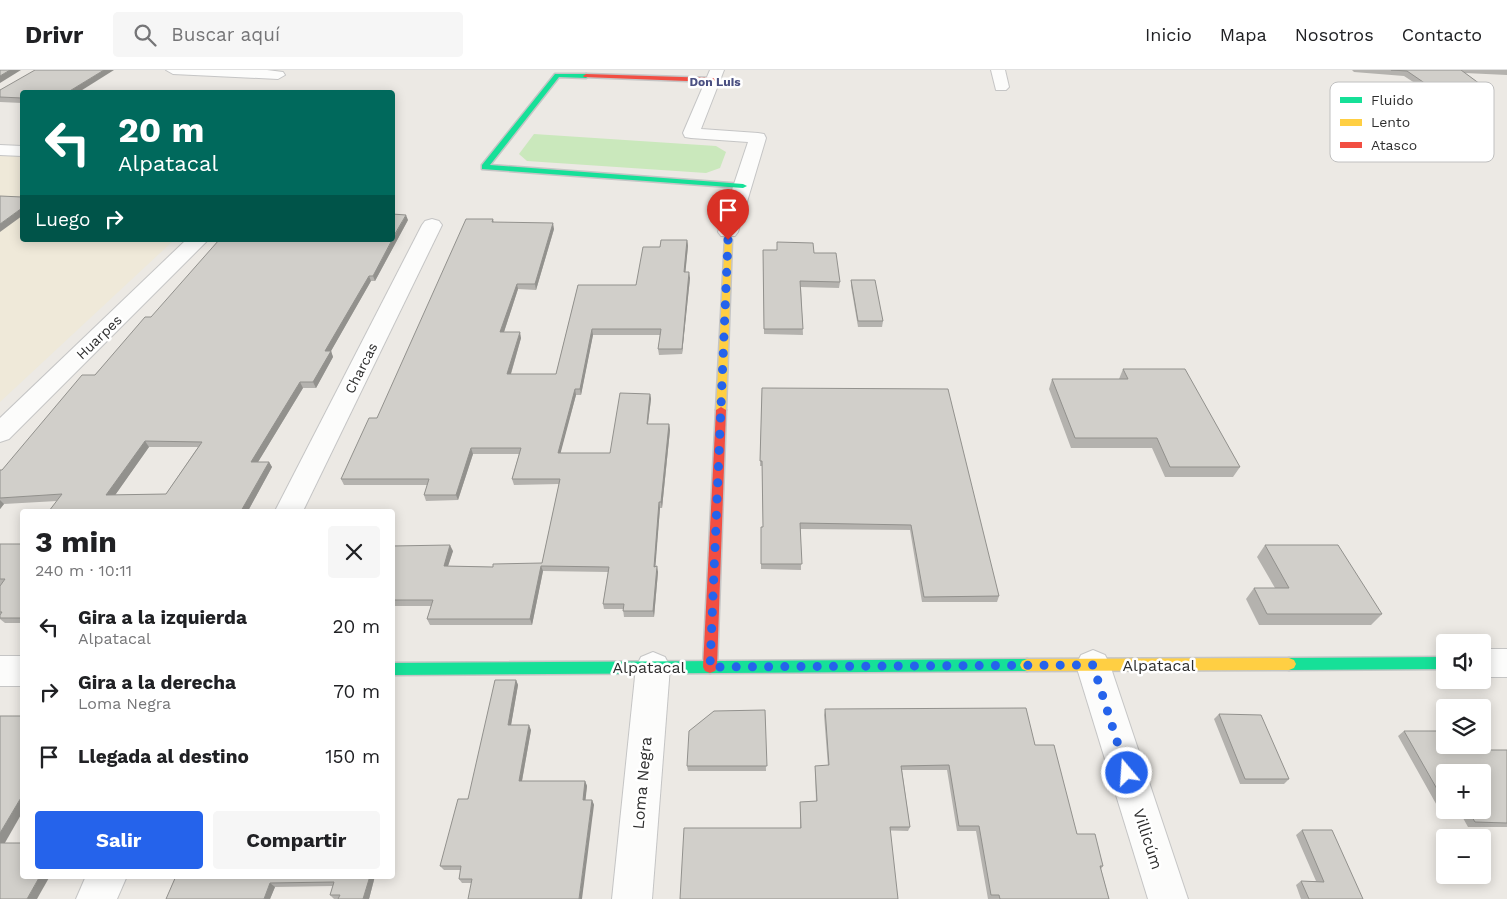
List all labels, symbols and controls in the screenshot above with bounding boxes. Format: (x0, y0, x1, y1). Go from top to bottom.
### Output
search box (113, 12, 463, 57)
text: Drivr (25, 21, 83, 49)
icon: search (131, 21, 159, 49)
text: Buscar aquí (171, 23, 280, 46)
text: Inicio (1145, 24, 1192, 45)
text: Mapa (1220, 24, 1267, 45)
text: Nosotros (1295, 24, 1374, 45)
text: Contacto (1402, 24, 1482, 45)
district label: Don Luis (689, 75, 741, 89)
legend (1330, 82, 1494, 162)
text: Fluido (1371, 92, 1413, 108)
text: 20 m (118, 109, 204, 151)
icon: left (35, 110, 100, 175)
text: Lento (1371, 114, 1410, 130)
text: Atasco (1371, 137, 1417, 153)
text: Alpatacal (118, 151, 218, 176)
pin (707, 189, 749, 240)
icon: arrive (714, 196, 742, 224)
icon: right (100, 205, 128, 233)
text: Luego (35, 208, 90, 231)
street label: Huarpes (73, 312, 125, 362)
street label: Charcas (341, 340, 381, 396)
text: 3 min (35, 524, 117, 559)
button: close (328, 526, 380, 578)
text: 240 m · 10:11 (35, 561, 132, 580)
text: Gira a la izquierda (78, 606, 247, 629)
icon: left (35, 613, 63, 641)
text: 20 m (333, 615, 380, 638)
text: Alpatacal (78, 629, 151, 648)
map controls (1436, 634, 1491, 884)
button: sound (1436, 634, 1491, 689)
street label: Alpatacal (1123, 656, 1196, 675)
street label: Alpatacal (613, 658, 686, 677)
text: Gira a la derecha (78, 671, 236, 694)
icon: right (35, 678, 63, 706)
text: 70 m (333, 680, 380, 703)
text: Loma Negra (78, 694, 171, 713)
button: layers (1436, 699, 1491, 754)
street label: Loma Negra (628, 736, 656, 830)
icon: arrive (35, 743, 63, 771)
text: Llegada al destino (78, 745, 249, 768)
text: 150 m (325, 745, 380, 768)
position arrow (1100, 746, 1152, 798)
button: + (1436, 764, 1491, 819)
street label: Villicúm (1129, 806, 1167, 872)
button: Salir (35, 811, 203, 869)
button: Compartir (213, 811, 380, 869)
button: − (1436, 829, 1491, 884)

